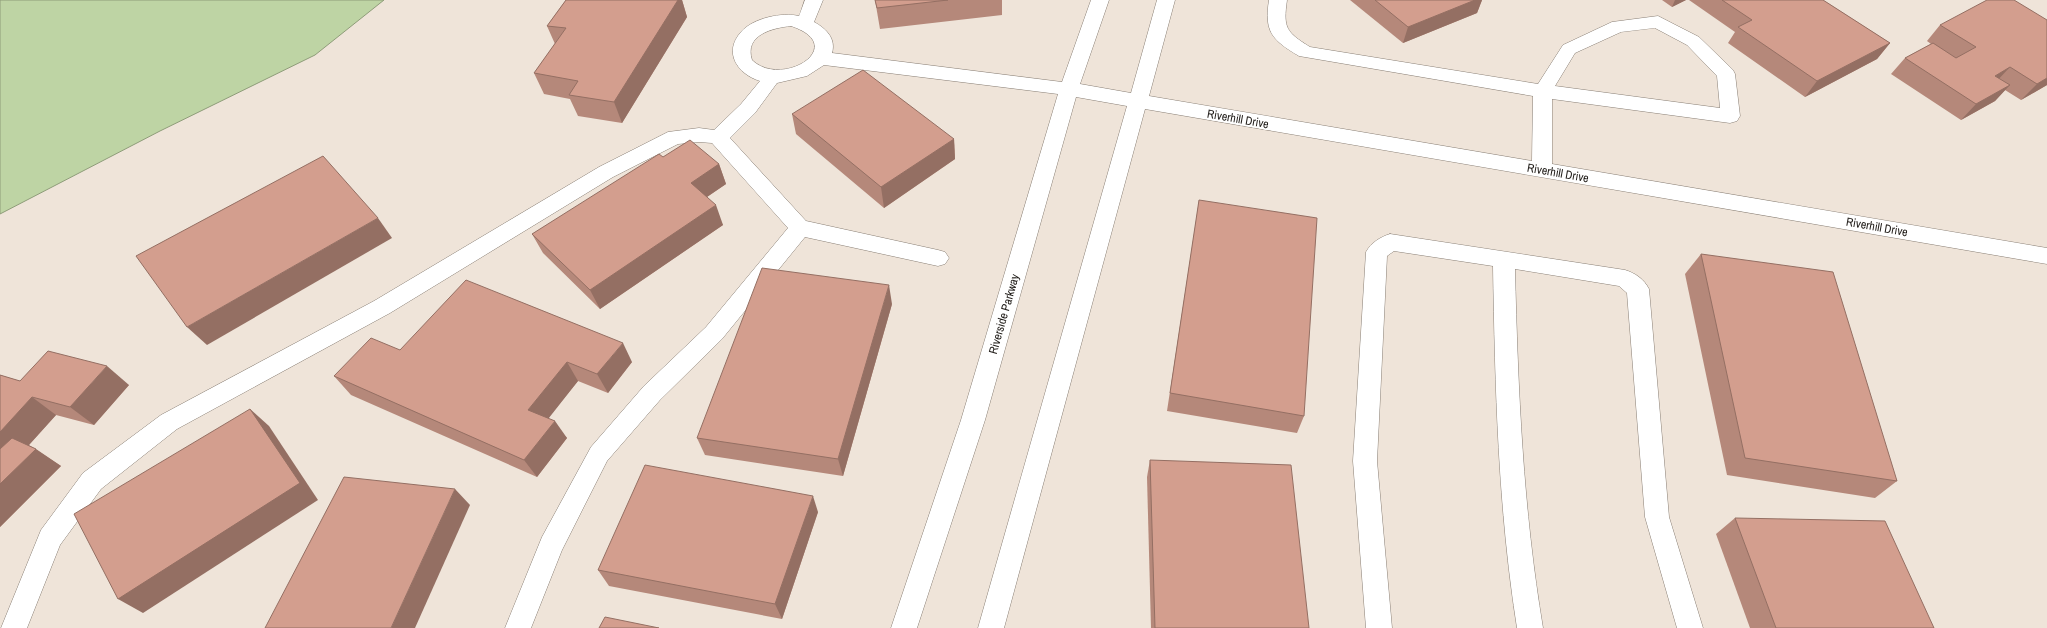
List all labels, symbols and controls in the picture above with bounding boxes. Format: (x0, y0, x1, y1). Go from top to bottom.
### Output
street label: Riverhill Drive (1206, 106, 1270, 132)
street label: Riverhill Drive (1526, 160, 1590, 186)
street label: Riverhill Drive (1845, 214, 1909, 240)
street label: Riverside Parkway (985, 272, 1023, 356)

